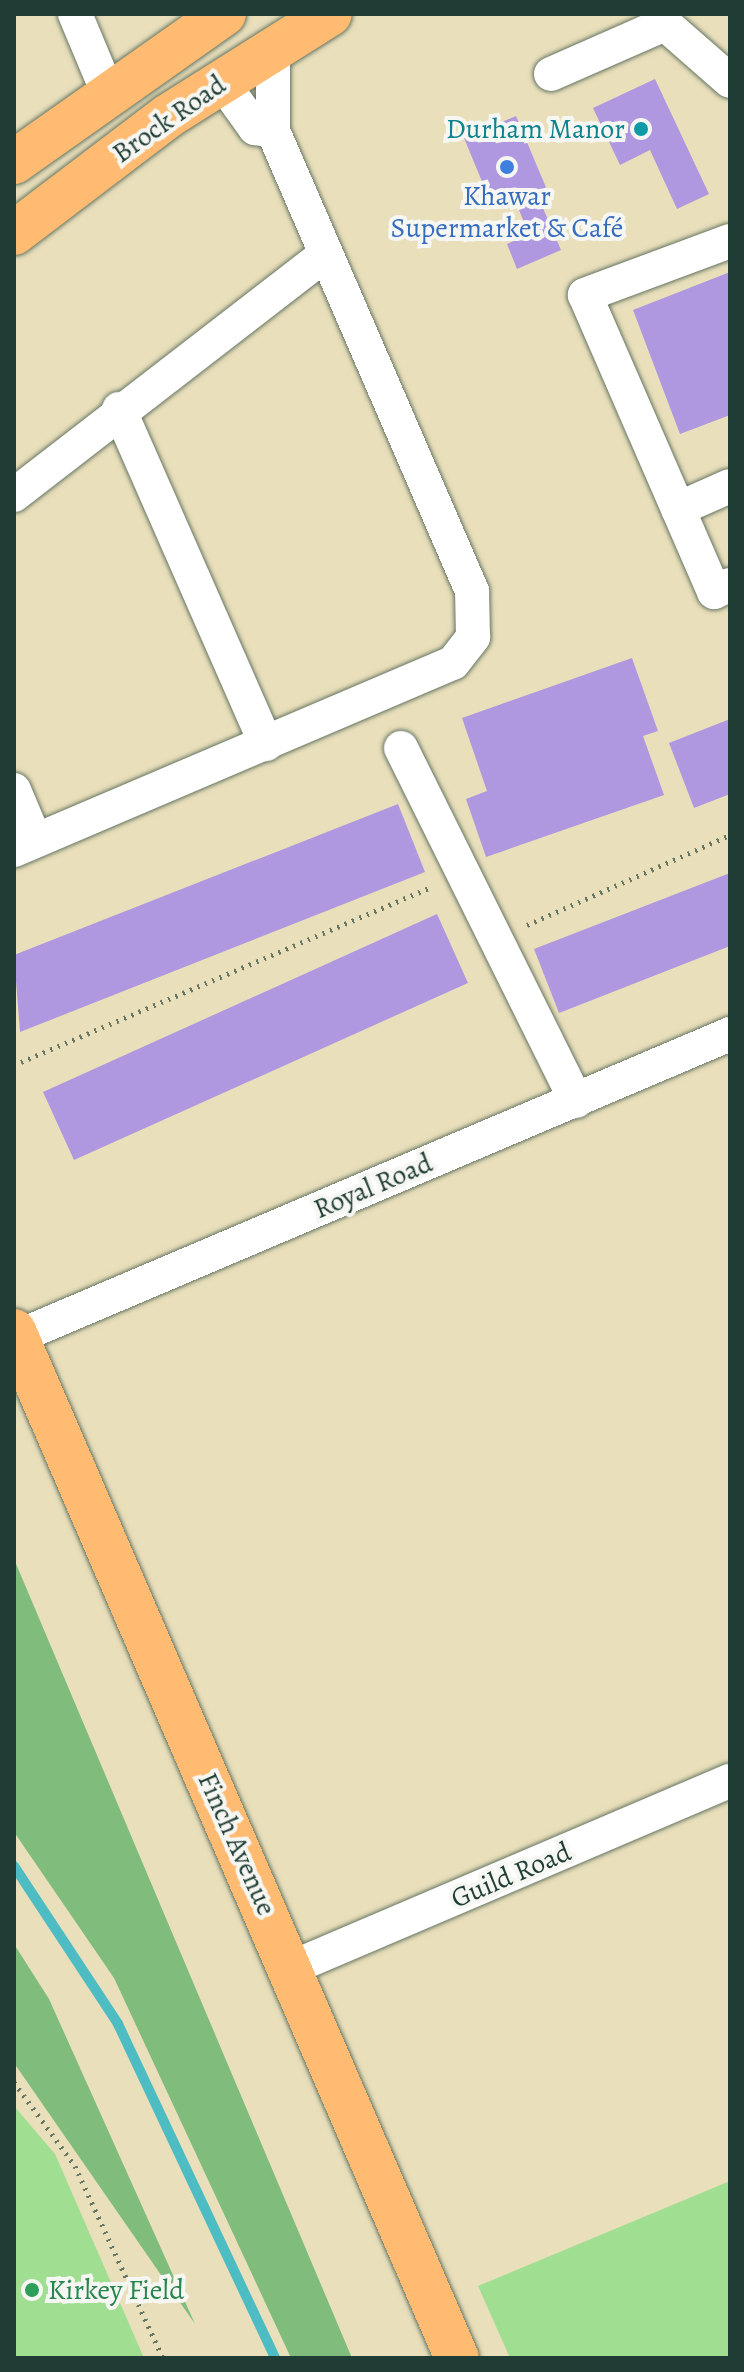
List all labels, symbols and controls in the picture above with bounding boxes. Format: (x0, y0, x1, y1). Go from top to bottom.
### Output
street label: Brock Road (106, 68, 232, 170)
place label: Durham Manor (446, 112, 625, 146)
marker: Durham Manor (632, 120, 650, 138)
marker: Khawar Supermarket & Café (498, 158, 516, 176)
place label: Khawar Supermarket & Café (391, 179, 623, 245)
street label: Royal Road (309, 1146, 437, 1226)
street label: Finch Avenue (191, 1767, 283, 1921)
street label: Guild Road (446, 1835, 576, 1915)
place label: Kirkey Field (48, 2273, 184, 2307)
marker: Kirkey Field (23, 2281, 41, 2299)

